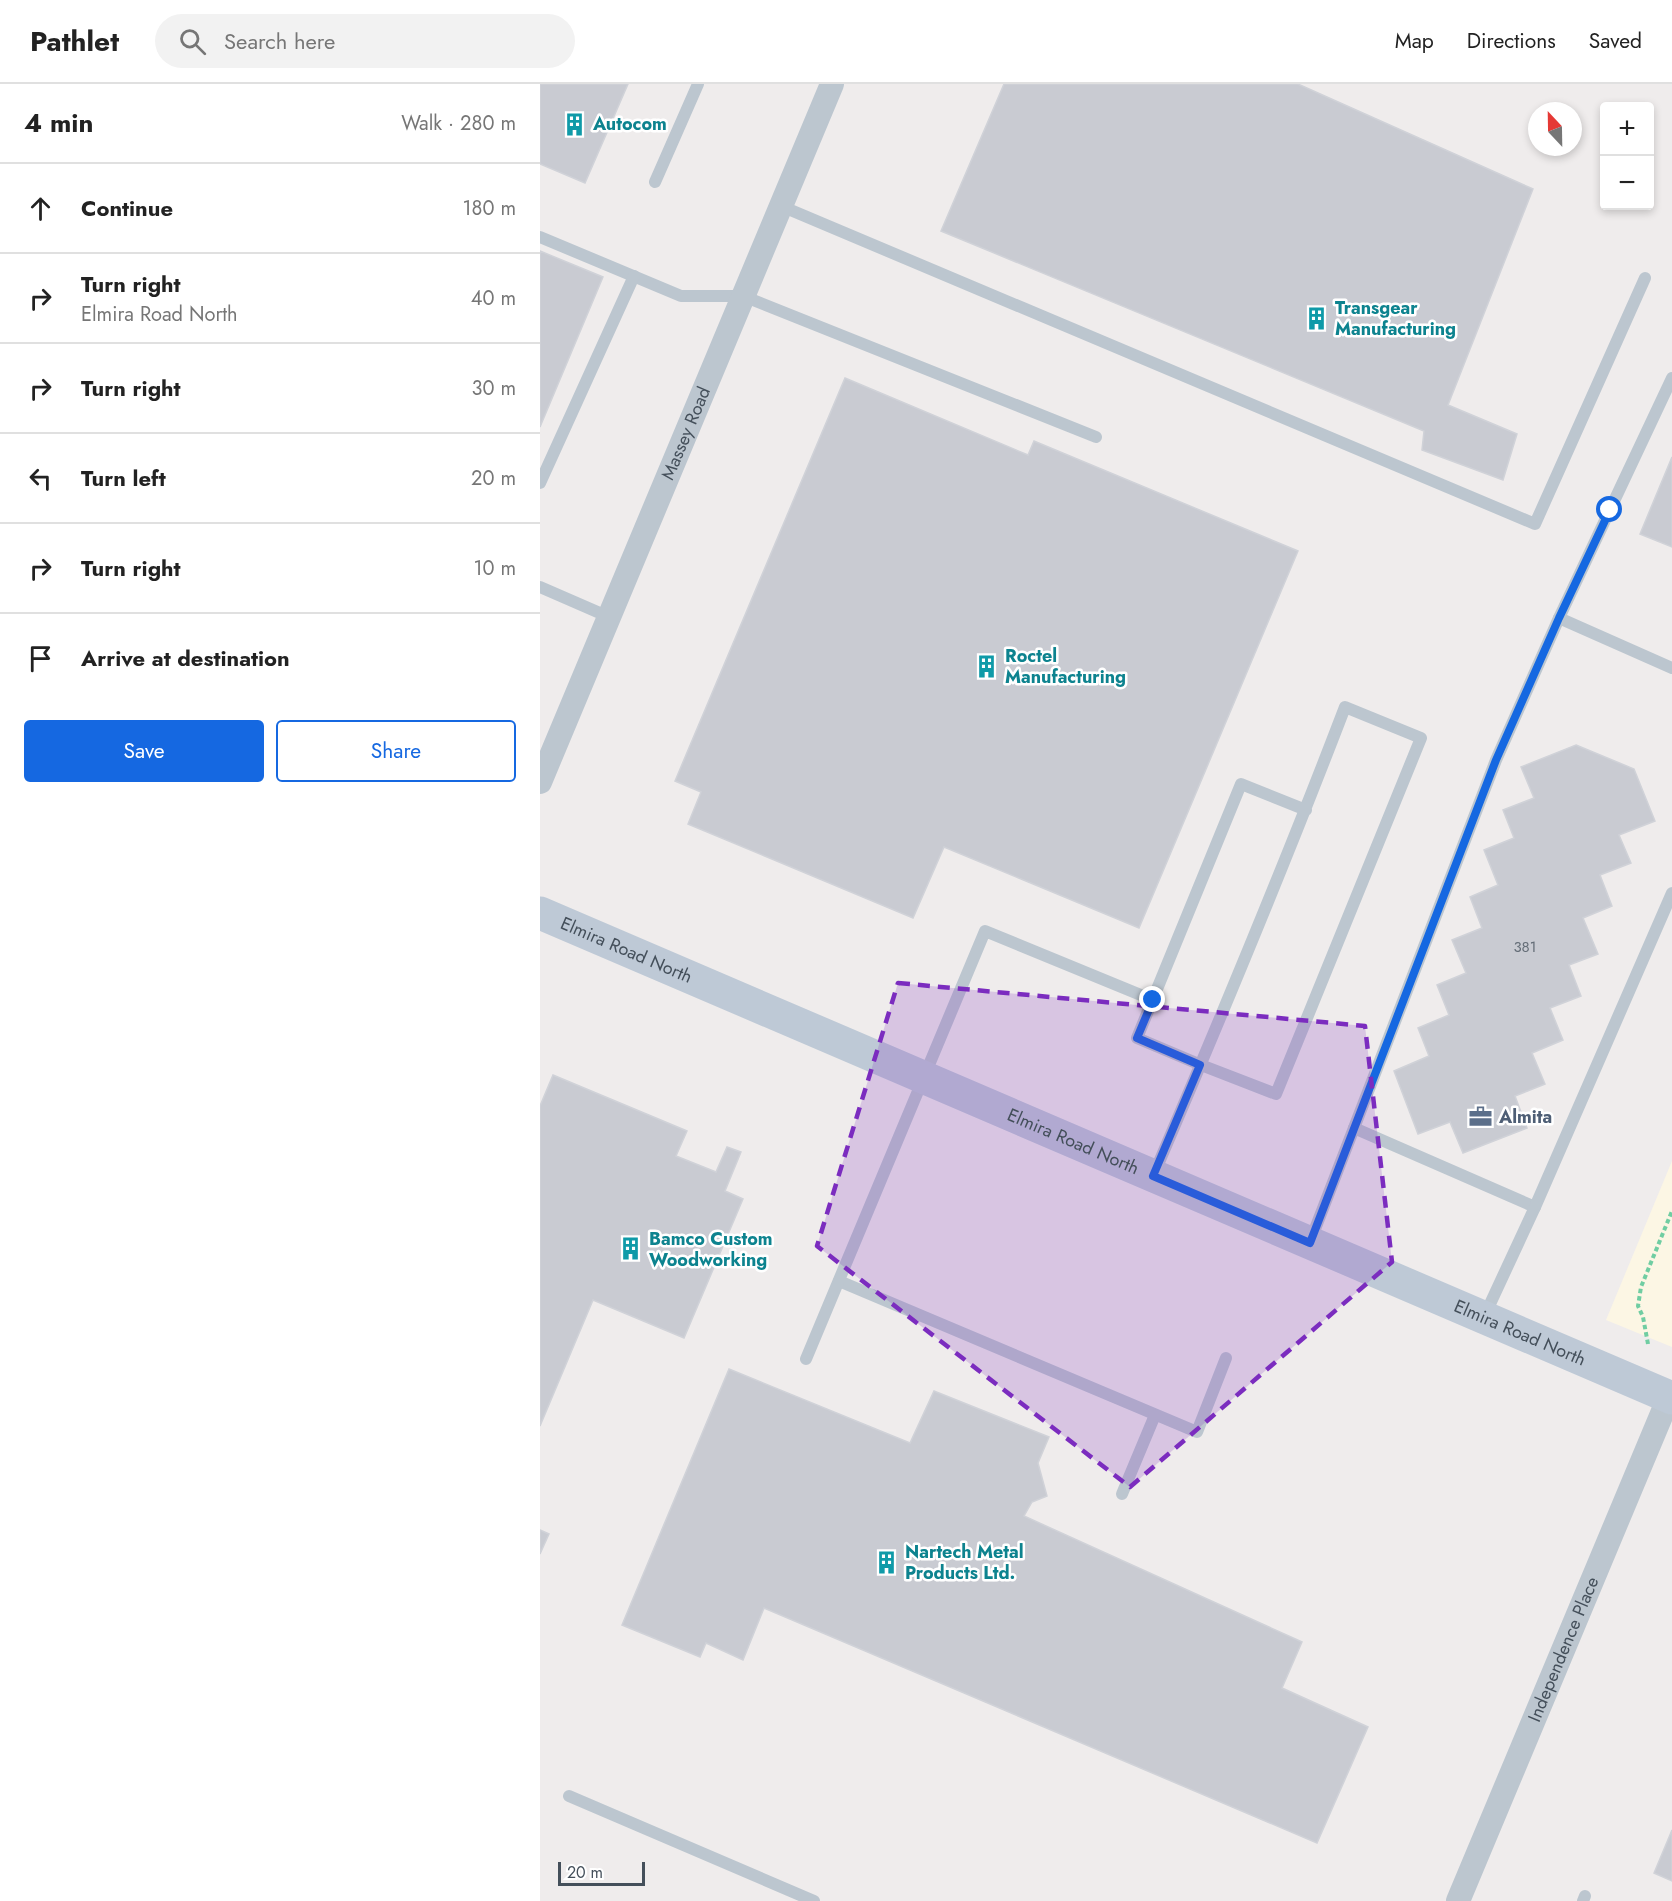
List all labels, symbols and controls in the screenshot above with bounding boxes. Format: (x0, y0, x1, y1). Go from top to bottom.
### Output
search box (155, 14, 575, 68)
text: Pathlet (30, 21, 119, 62)
icon: search (176, 25, 209, 58)
text: Search here (224, 25, 335, 57)
text: Map (1395, 26, 1434, 56)
text: Directions (1467, 26, 1556, 56)
text: Saved (1589, 26, 1642, 56)
north arrow (1528, 102, 1582, 156)
map controls (1600, 102, 1654, 210)
button: + (1600, 102, 1654, 156)
text: 4 min (24, 104, 93, 142)
text: Walk · 280 m (401, 109, 516, 138)
building icon: Autocom (562, 111, 588, 137)
place label: Autocom (592, 111, 667, 137)
button: − (1600, 156, 1654, 210)
icon: ahead (24, 192, 57, 225)
text: Continue (81, 192, 173, 224)
text: 180 m (462, 194, 516, 223)
text: Turn right (81, 268, 181, 300)
icon: right (24, 282, 57, 315)
text: 40 m (471, 284, 516, 313)
place label: Transgear Manufacturing (1335, 295, 1456, 342)
text: Elmira Road North (81, 300, 238, 329)
building icon: Transgear Manufacturing (1304, 305, 1330, 331)
icon: right (24, 372, 57, 405)
text: Turn right (81, 372, 181, 404)
text: 30 m (471, 374, 516, 403)
street label: Massey Road (655, 383, 717, 484)
icon: left (24, 462, 57, 495)
text: Turn left (81, 462, 166, 494)
text: 20 m (471, 464, 516, 493)
route start (1596, 496, 1622, 522)
icon: right (24, 552, 57, 585)
text: Turn right (81, 552, 181, 584)
text: 10 m (473, 554, 516, 583)
icon: arrive (24, 642, 57, 675)
text: Arrive at destination (81, 642, 290, 674)
place label: Roctel Manufacturing (1005, 643, 1126, 690)
building icon: Roctel Manufacturing (974, 653, 1000, 679)
button: Save (24, 720, 264, 782)
button: Share (276, 720, 516, 782)
street label: Elmira Road North (556, 910, 696, 990)
house number: 381 (1513, 936, 1537, 958)
route end (1139, 986, 1165, 1012)
street label: Elmira Road North (1003, 1102, 1143, 1181)
office icon: Almita (1468, 1104, 1494, 1130)
place label: Almita (1498, 1104, 1552, 1130)
place label: Bamco Custom Woodworking (649, 1226, 773, 1273)
building icon: Bamco Custom Woodworking (618, 1236, 644, 1262)
street label: Elmira Road North (1450, 1293, 1590, 1373)
place label: Nartech Metal Products Ltd. (905, 1539, 1024, 1586)
building icon: Nartech Metal Products Ltd. (874, 1549, 900, 1575)
street label: Independence Place (1521, 1573, 1605, 1726)
scale bar (558, 1859, 645, 1886)
text: 20 m (567, 1861, 603, 1884)

